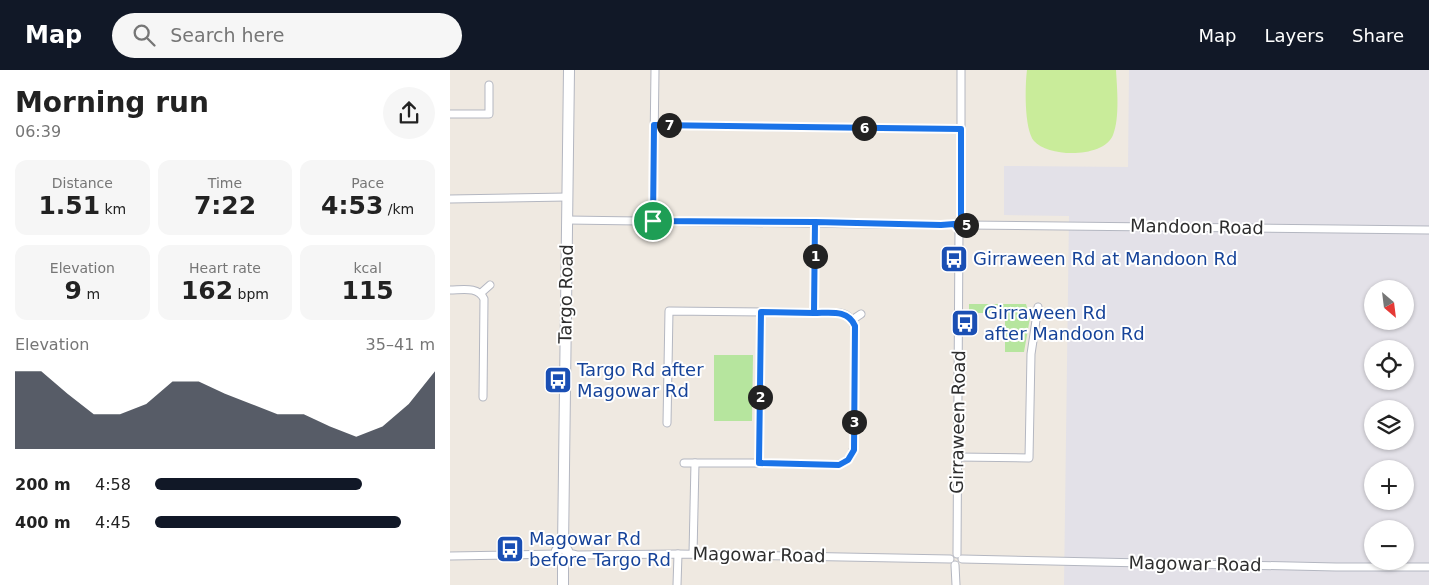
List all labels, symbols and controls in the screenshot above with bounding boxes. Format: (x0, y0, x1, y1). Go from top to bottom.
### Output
search box (112, 13, 462, 58)
text: Map (25, 21, 82, 49)
icon: search (130, 21, 158, 49)
text: Search here (170, 24, 284, 46)
text: Map (1198, 25, 1236, 46)
text: Layers (1264, 25, 1324, 46)
text: Share (1352, 25, 1404, 46)
text: Morning run (15, 86, 209, 119)
button: share (383, 87, 435, 139)
pin: 7 (656, 112, 682, 138)
pin: 6 (852, 116, 876, 140)
text: 7 (665, 117, 674, 133)
text: 6 (860, 120, 869, 136)
text: 06:39 (15, 122, 61, 141)
text: Distance (52, 175, 113, 191)
text: Time (208, 175, 242, 191)
text: Pace (351, 175, 384, 191)
text: 1.51 (38, 191, 100, 220)
text: 7:22 (194, 191, 256, 220)
text: 4:53 (321, 191, 383, 220)
pin (632, 200, 674, 242)
text: km (100, 201, 126, 217)
text: /km (383, 201, 414, 217)
icon: arrive (639, 207, 667, 235)
pin: 5 (954, 212, 978, 238)
street label: Mandoon Road (1130, 215, 1264, 238)
text: 5 (962, 217, 971, 233)
street label: Targo Road (554, 244, 577, 345)
pin: 1 (802, 244, 828, 268)
bus stop icon: Girraween Rd at Mandoon Rd (939, 244, 969, 274)
text: 1 (811, 248, 820, 264)
place label: Girraween Rd at Mandoon Rd (973, 248, 1237, 269)
text: Elevation (50, 260, 115, 276)
text: Heart rate (189, 260, 261, 276)
text: kcal (354, 260, 382, 276)
text: 9 (65, 276, 82, 305)
text: 162 (181, 276, 233, 305)
text: 115 (342, 276, 394, 305)
north arrow (1364, 280, 1414, 330)
map controls (1364, 280, 1414, 570)
text: m (82, 286, 100, 302)
text: bpm (233, 286, 269, 302)
place label: Girraween Rd after Mandoon Rd (984, 302, 1145, 344)
bus stop icon: Girraween Rd after Mandoon Rd (950, 308, 980, 338)
text: Elevation (15, 335, 89, 354)
text: 35–41 m (366, 335, 435, 354)
button: locate (1364, 340, 1414, 390)
street label: Girraween Road (946, 350, 969, 494)
place label: Targo Rd after Magowar Rd (576, 359, 704, 401)
bus stop icon: Targo Rd after Magowar Rd (543, 365, 573, 395)
pin: 2 (748, 384, 772, 410)
text: 2 (756, 389, 765, 405)
button: layers (1364, 400, 1414, 450)
pin: 3 (842, 410, 866, 434)
text: 3 (850, 414, 859, 430)
button: + (1364, 460, 1414, 510)
text: 200 m (15, 475, 71, 494)
text: 4:58 (95, 475, 131, 494)
text: 400 m (15, 513, 71, 532)
text: 4:45 (95, 513, 131, 532)
button: − (1364, 520, 1414, 570)
place label: Magowar Rd before Targo Rd (529, 528, 671, 570)
bus stop icon: Magowar Rd before Targo Rd (495, 534, 525, 564)
street label: Magowar Road (692, 543, 826, 566)
street label: Magowar Road (1128, 552, 1262, 575)

